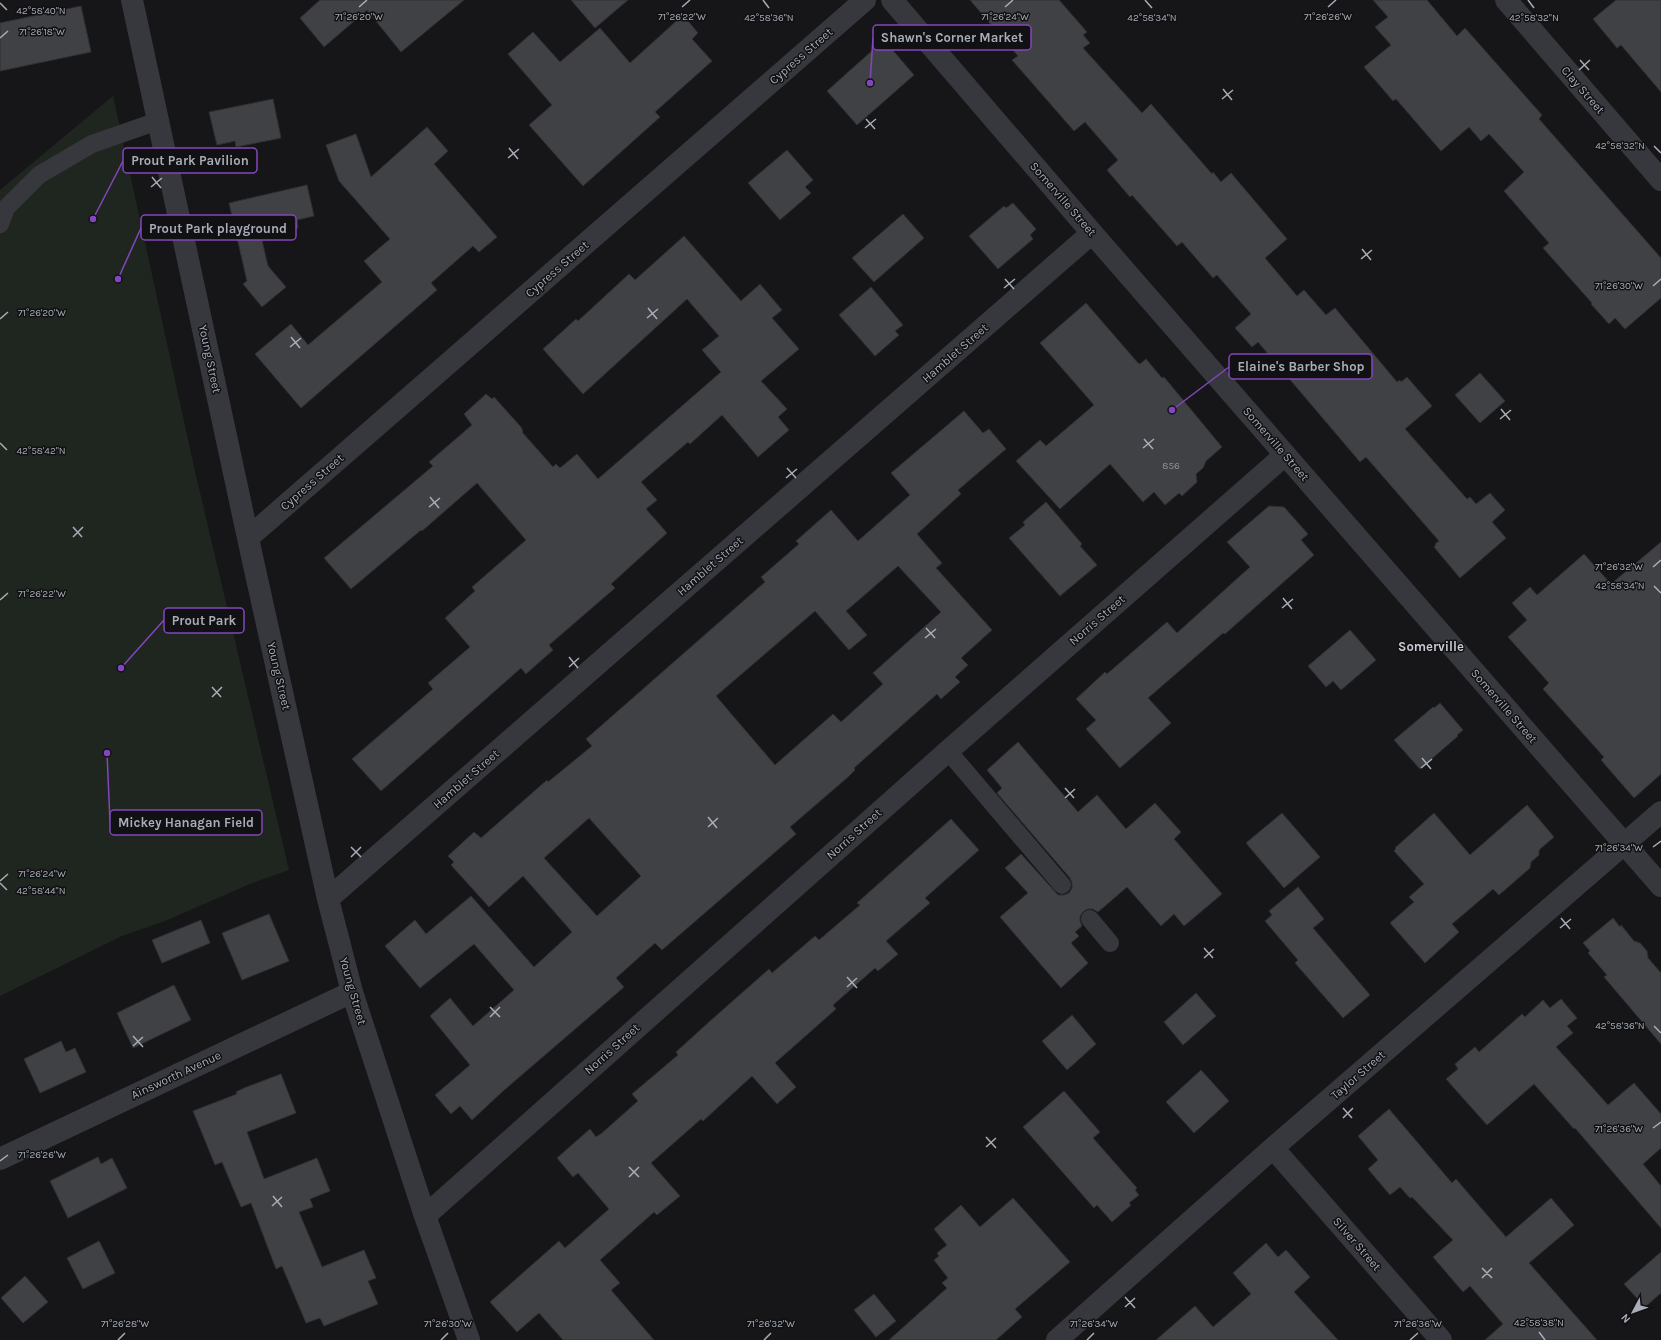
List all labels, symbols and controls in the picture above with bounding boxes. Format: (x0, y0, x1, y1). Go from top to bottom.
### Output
text: 42°58'40"N (16, 5, 66, 17)
text: 71°26'20"W (335, 11, 383, 23)
text: 71°26'22"W (658, 11, 706, 23)
text: 71°26'24"W (981, 11, 1029, 23)
text: 71°26'26"W (1304, 11, 1352, 23)
text: 42°58'36"N (744, 12, 794, 24)
text: 42°58'34"N (1127, 12, 1177, 24)
text: 42°58'32"N (1509, 12, 1559, 24)
street label: Cypress Street (767, 25, 836, 87)
callout: Shawn's Corner Market (873, 25, 1031, 50)
text: 71°26'18"W (19, 26, 65, 38)
text: Shawn's Corner Market (881, 30, 1023, 45)
street label: Clay Street (1558, 63, 1608, 117)
text: 42°58'32"N (1595, 140, 1645, 152)
callout: Prout Park Pavilion (123, 148, 257, 173)
text: Prout Park Pavilion (131, 153, 249, 168)
street label: Somerville Street (1027, 159, 1099, 239)
callout: Prout Park playground (141, 215, 296, 240)
text: Prout Park playground (149, 221, 287, 236)
street label: Cypress Street (523, 238, 592, 300)
text: 71°26'30"W (1595, 280, 1643, 292)
text: 71°26'20"W (18, 307, 66, 319)
street label: Hamblet Street (919, 320, 991, 385)
street label: Young Street (196, 324, 224, 395)
callout: Elaine's Barber Shop (1229, 354, 1372, 379)
text: Elaine's Barber Shop (1238, 359, 1365, 374)
street label: Somerville Street (1240, 404, 1312, 484)
text: 42°58'42"N (16, 445, 66, 457)
street label: Cypress Street (278, 451, 347, 513)
house number: 856 (1162, 460, 1180, 472)
street label: Hamblet Street (674, 533, 746, 598)
text: 71°26'32"W (1595, 561, 1643, 573)
text: 42°58'34"N (1595, 580, 1645, 592)
text: 71°26'22"W (18, 588, 66, 600)
street label: Norris Street (1066, 592, 1128, 648)
callout: Prout Park (164, 608, 244, 633)
text: Prout Park (172, 613, 237, 628)
district label: Somerville (1398, 639, 1464, 654)
street label: Young Street (264, 641, 294, 712)
street label: Somerville Street (1468, 666, 1540, 746)
street label: Hamblet Street (430, 746, 502, 811)
street label: Norris Street (824, 805, 885, 862)
callout: Mickey Hanagan Field (110, 810, 262, 835)
text: Mickey Hanagan Field (118, 815, 254, 830)
text: 71°26'34"W (1595, 842, 1643, 854)
text: 71°26'24"W (18, 868, 66, 880)
text: 42°58'44"N (17, 885, 66, 897)
street label: Young Street (337, 956, 369, 1027)
street label: Norris Street (582, 1020, 643, 1077)
text: 42°58'36"N (1595, 1020, 1645, 1032)
street label: Taylor Street (1328, 1047, 1388, 1102)
street label: Ainsworth Avenue (129, 1048, 223, 1102)
text: 71°26'36"W (1595, 1123, 1643, 1135)
text: 71°26'26"W (18, 1149, 66, 1161)
street label: Silver Street (1330, 1214, 1384, 1274)
north arrow (1613, 1292, 1653, 1332)
text: N (1618, 1311, 1633, 1325)
text: 42°58'38"N (1514, 1317, 1564, 1329)
text: 71°26'28"W (101, 1318, 149, 1330)
text: 71°26'30"W (424, 1318, 472, 1330)
text: 71°26'32"W (747, 1318, 795, 1330)
text: 71°26'34"W (1070, 1318, 1118, 1330)
text: 71°26'36"W (1394, 1318, 1442, 1330)

